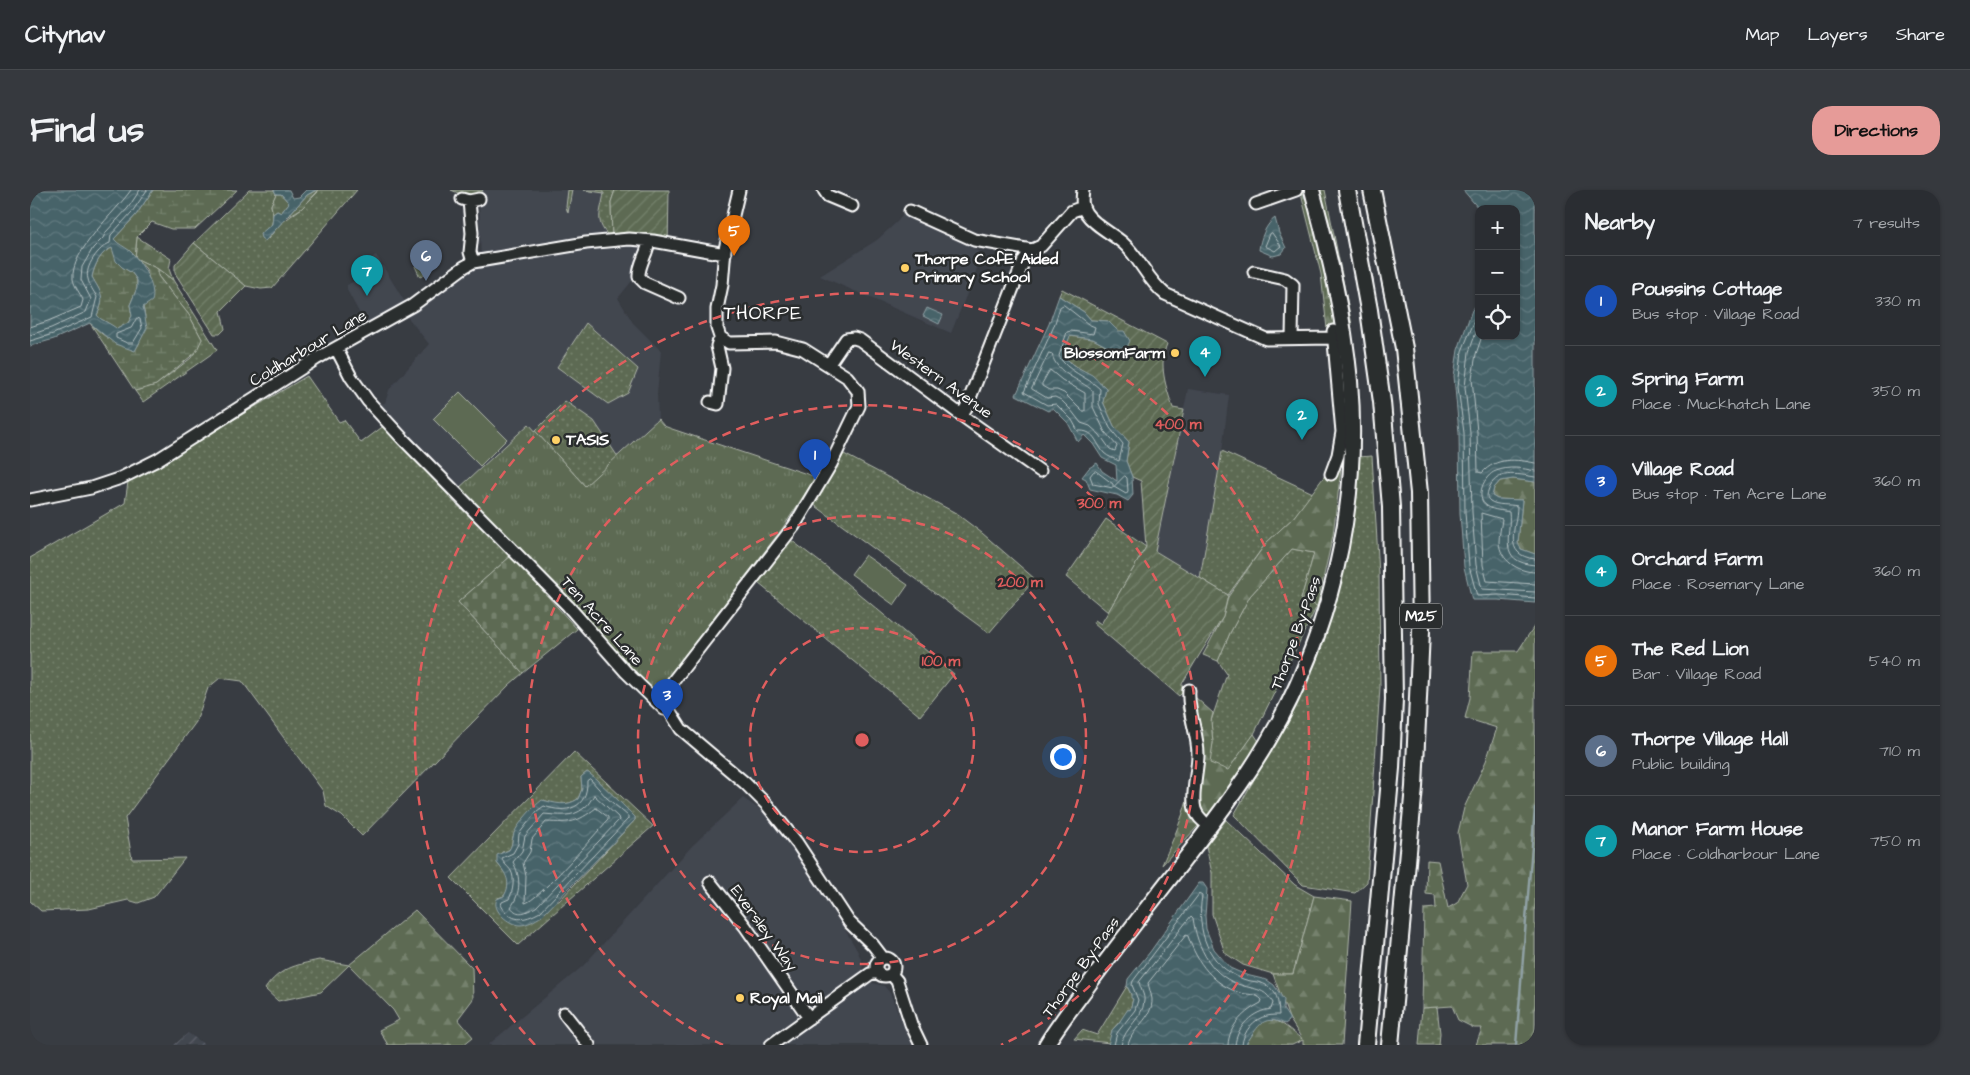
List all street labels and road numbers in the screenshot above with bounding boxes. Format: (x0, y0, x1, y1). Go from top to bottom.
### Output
street label: Coldharbour Lane (245, 304, 371, 392)
street label: Western Avenue (885, 334, 997, 424)
street label: Ten Acre Lane (556, 572, 648, 671)
street label: Thorpe By-Pass (1265, 573, 1328, 693)
road number: M25 (1400, 604, 1442, 628)
street label: Eversley Way (724, 880, 803, 976)
street label: Thorpe By-Pass (1037, 912, 1126, 1022)

